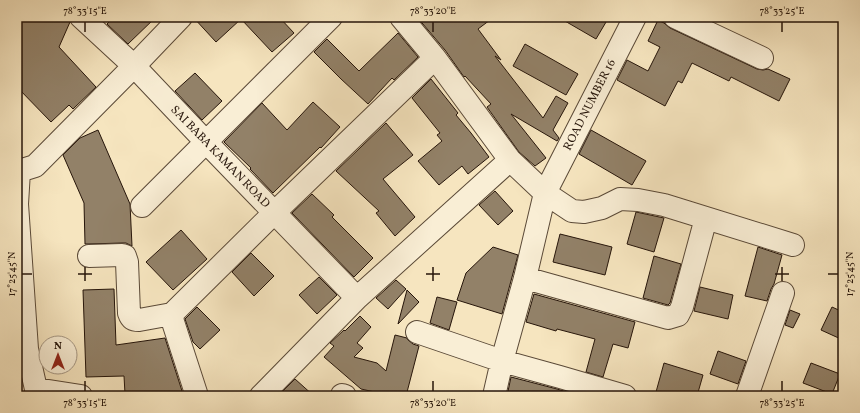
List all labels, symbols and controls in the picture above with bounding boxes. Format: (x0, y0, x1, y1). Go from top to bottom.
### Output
text: 78°33'15"E (63, 4, 107, 18)
text: 78°33'20"E (410, 4, 456, 18)
text: 78°33'25"E (759, 4, 805, 18)
street label: ROAD NUMBER 16 (560, 57, 620, 153)
street label: SAI BABA KAMAN ROAD (167, 102, 273, 212)
text: 17°25'45"N (5, 251, 19, 297)
text: 17°25'45"N (843, 251, 857, 297)
north arrow (38, 335, 78, 375)
text: N (54, 339, 62, 354)
text: 78°33'15"E (63, 396, 107, 410)
text: 78°33'20"E (410, 396, 456, 410)
text: 78°33'25"E (759, 396, 805, 410)

